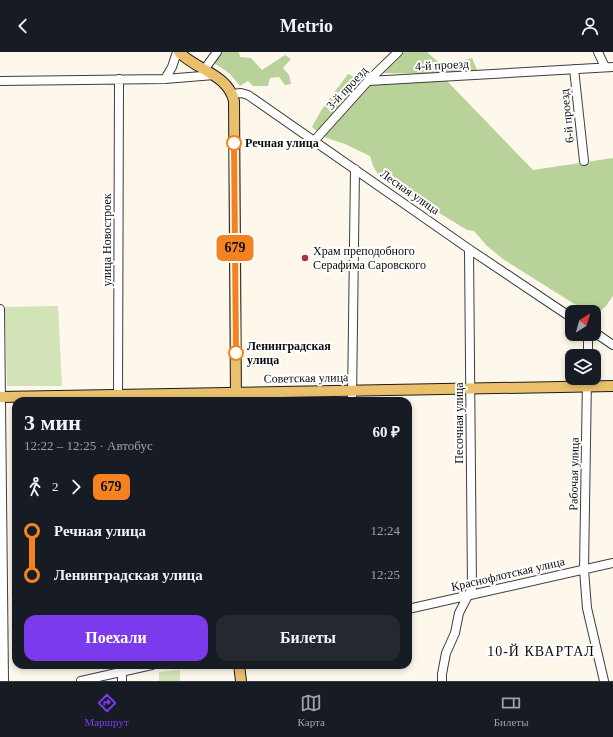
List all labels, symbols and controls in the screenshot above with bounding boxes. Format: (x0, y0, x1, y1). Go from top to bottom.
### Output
icon: back (12, 15, 34, 37)
icon: person (579, 15, 601, 37)
text: Metrio (280, 16, 333, 36)
street label: 4-й проезд (415, 57, 469, 73)
street label: 3-й проезд (323, 63, 371, 113)
street label: 6-й проезд (557, 88, 577, 144)
marker: Речная улица (226, 135, 242, 151)
place label: Речная улица (245, 136, 319, 150)
street label: Лесная улица (378, 167, 443, 218)
street label: улица Новостроек (100, 193, 114, 287)
line badge: 679 (212, 235, 258, 261)
text: 679 (225, 240, 246, 255)
place label: Храм преподобного Серафима Саровского (313, 244, 426, 272)
marker: Храм преподобного Серафима Саровского (300, 253, 310, 263)
north arrow (565, 305, 601, 341)
map controls (565, 305, 601, 385)
place label: Ленинградская улица (247, 339, 331, 367)
marker: Ленинградская улица (228, 345, 244, 361)
button: layers (565, 349, 601, 385)
street label: Советская улица (263, 370, 349, 386)
street label: Песочная улица (452, 382, 466, 464)
text: 3 мин (24, 410, 81, 435)
text: 60 ₽ (373, 424, 400, 440)
street label: Рабочая улица (566, 437, 582, 511)
text: 12:22 – 12:25 · Автобус (24, 438, 153, 453)
icon: walk (24, 476, 46, 498)
icon: forward (65, 476, 87, 498)
text: 2 (52, 479, 59, 494)
text: 679 (101, 479, 122, 494)
text: Речная улица (54, 523, 146, 539)
text: 12:24 (370, 523, 400, 538)
street label: Краснофлотская улица (450, 554, 567, 594)
text: Ленинградская улица (54, 567, 203, 583)
text: 12:25 (370, 567, 400, 582)
button: Поехали (24, 615, 208, 661)
button: Билеты (216, 615, 400, 661)
district label: 10-Й КВАРТАЛ (487, 643, 595, 659)
tab: Маршрут (84, 692, 129, 728)
tab: Карта (298, 692, 325, 728)
tab: Билеты (494, 692, 529, 728)

